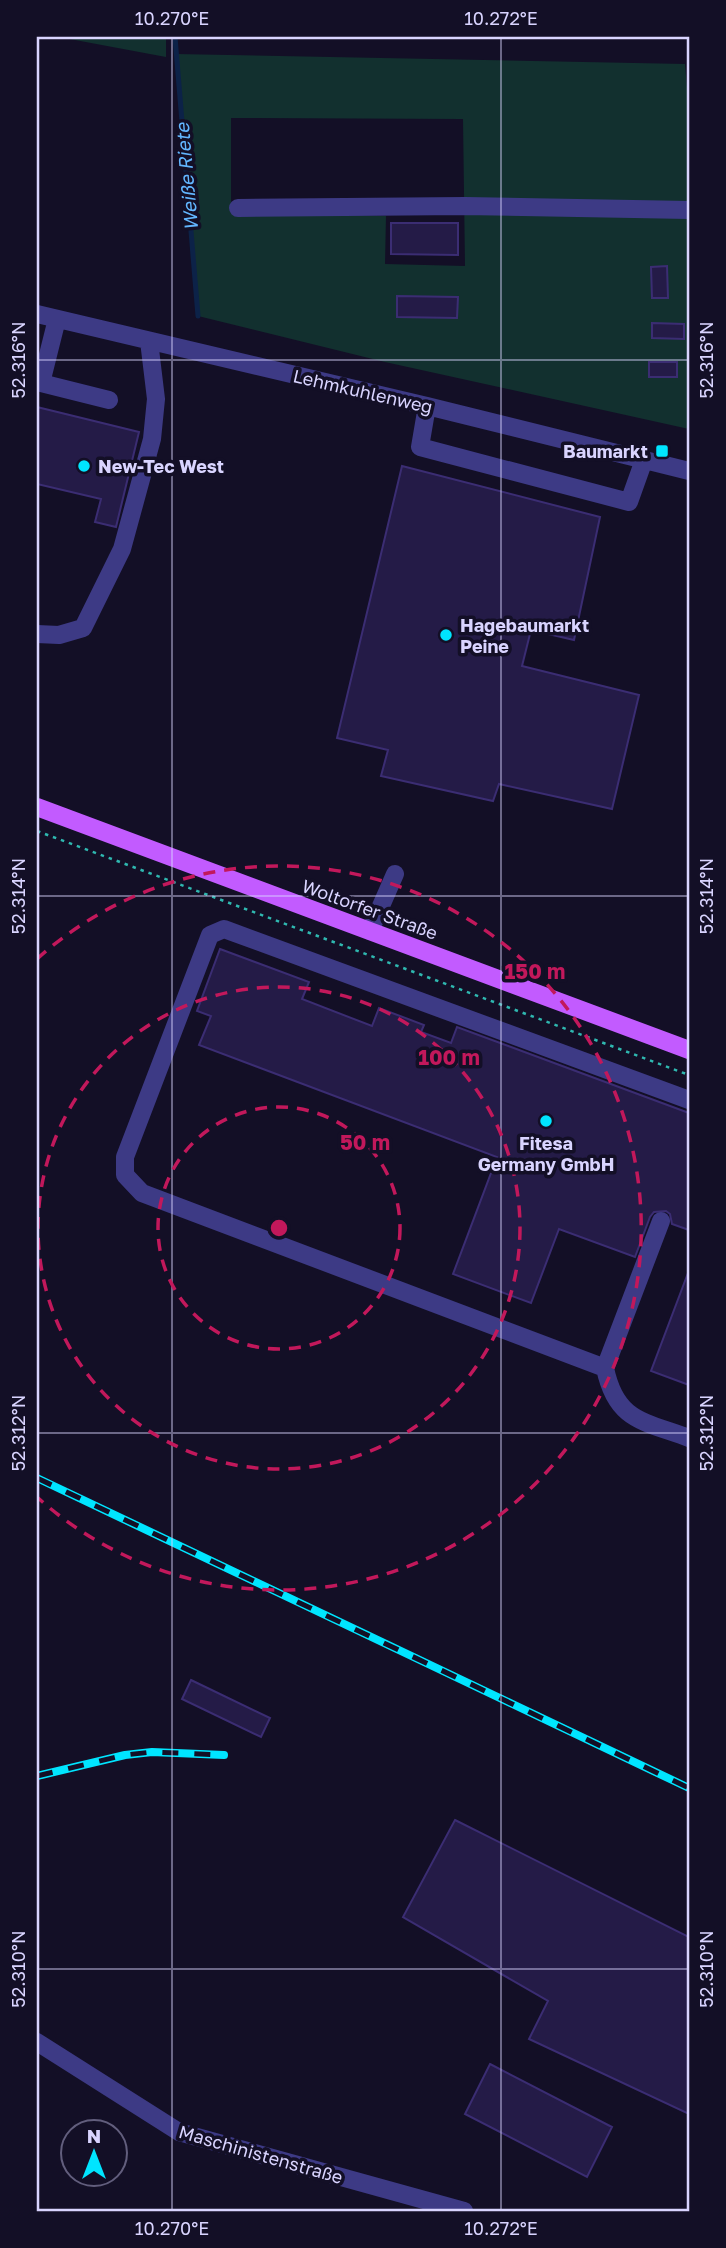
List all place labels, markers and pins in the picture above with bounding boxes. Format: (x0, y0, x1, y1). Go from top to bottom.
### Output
place label: Baumarkt (563, 440, 648, 462)
marker: Baumarkt (654, 443, 670, 459)
place label: New-Tec West (98, 455, 224, 477)
marker: New-Tec West (76, 458, 92, 474)
place label: Hagebaumarkt Peine (460, 614, 589, 657)
marker: Hagebaumarkt Peine (438, 627, 454, 643)
marker: Fitesa Germany GmbH (538, 1113, 554, 1129)
place label: Fitesa Germany GmbH (478, 1132, 614, 1175)
centre of rings (267, 1216, 291, 1240)

